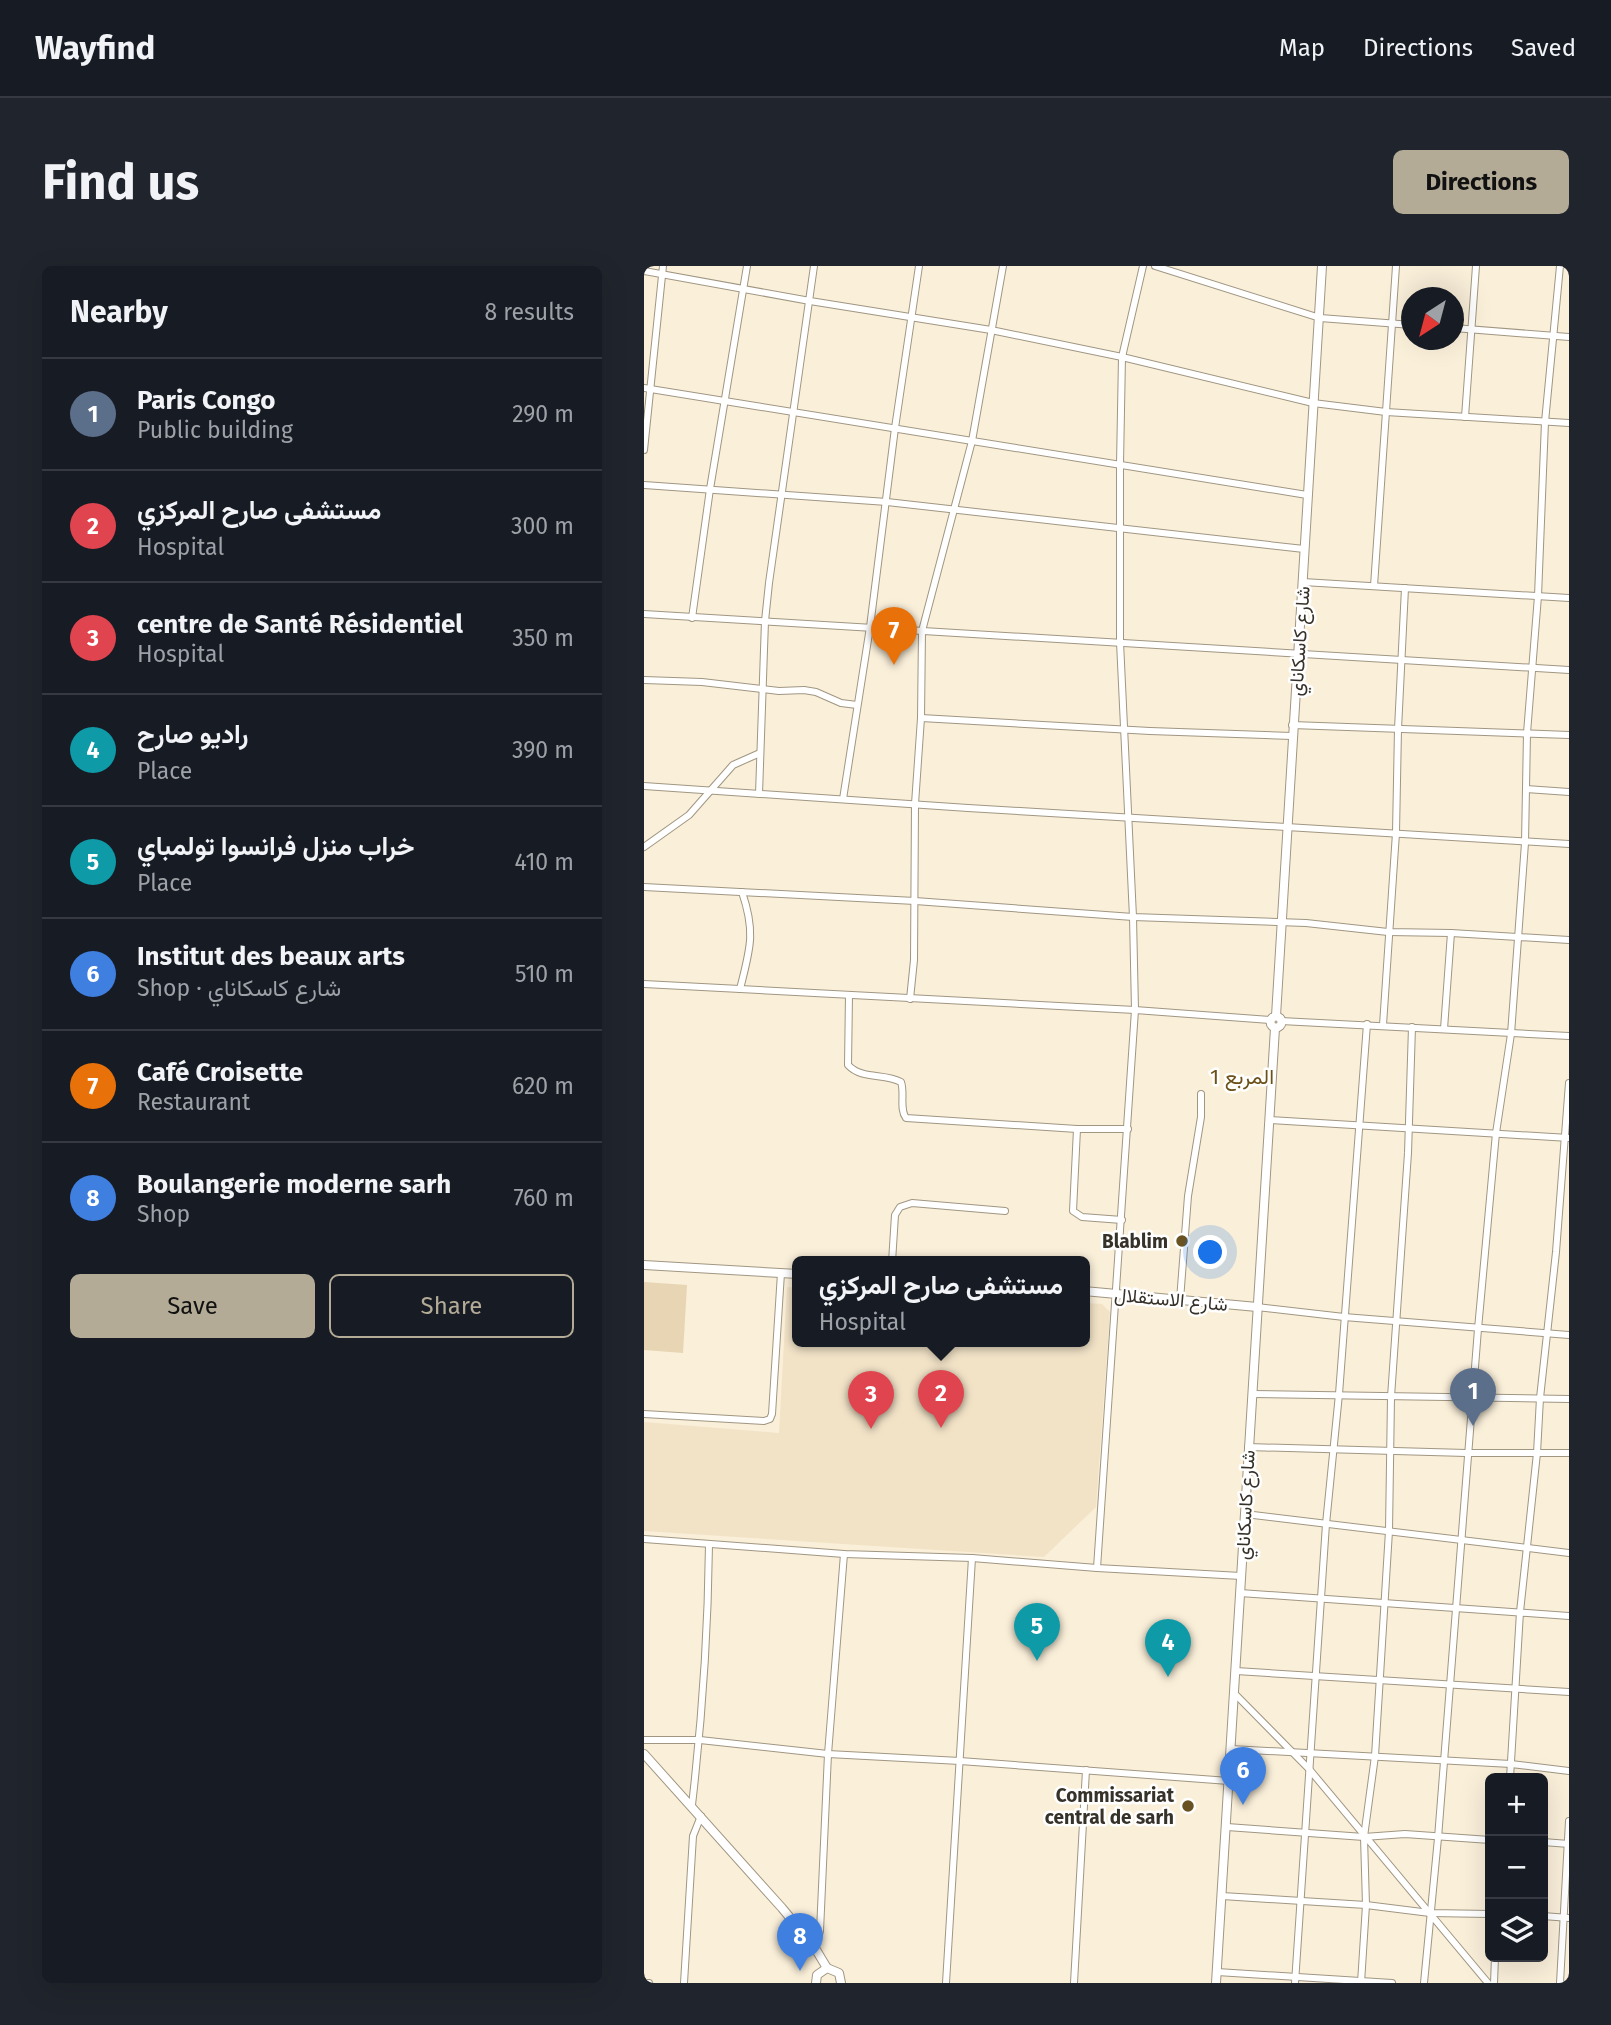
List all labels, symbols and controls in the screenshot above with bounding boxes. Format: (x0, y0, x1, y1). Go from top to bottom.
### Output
text: Wayfind (35, 28, 155, 68)
text: Map (1279, 34, 1325, 62)
text: Directions (1363, 34, 1473, 62)
text: Saved (1511, 34, 1576, 62)
button: Directions (1393, 150, 1569, 214)
text: Find us (42, 153, 199, 212)
north arrow (1401, 287, 1464, 350)
text: Nearby (70, 294, 168, 330)
text: 8 results (485, 298, 574, 326)
text: Paris Congo (137, 385, 276, 416)
text: 1 (88, 400, 98, 428)
text: 290 m (512, 400, 574, 428)
text: Public building (137, 416, 293, 444)
text: مستشفى صارح المركزي (137, 495, 381, 526)
text: 2 (87, 512, 99, 540)
text: 300 m (511, 512, 574, 540)
text: Hospital (137, 533, 224, 561)
street label: شارع كاسكاناي (1284, 585, 1319, 697)
pin: 7 (871, 607, 917, 665)
text: centre de Santé Résidentiel (137, 609, 463, 640)
text: 3 (87, 624, 99, 652)
text: 350 m (512, 624, 574, 652)
text: Hospital (137, 640, 224, 668)
text: راديو صارح (137, 719, 248, 750)
text: 4 (87, 736, 100, 764)
text: 390 m (512, 736, 574, 764)
text: Place (137, 757, 192, 785)
text: خراب منزل فرانسوا تولمباي (137, 831, 414, 862)
text: 5 (87, 848, 99, 876)
text: 410 m (514, 848, 574, 876)
text: Place (137, 869, 192, 897)
text: Institut des beaux arts (137, 941, 405, 972)
text: 6 (87, 960, 99, 988)
text: 510 m (515, 960, 574, 988)
text: Shop · شارع كاسكاناي (137, 974, 341, 1002)
text: Café Croisette (137, 1057, 303, 1088)
district label: المربع 1 (1210, 1064, 1274, 1091)
text: 7 (88, 1072, 98, 1100)
text: 620 m (512, 1072, 574, 1100)
text: Restaurant (137, 1088, 250, 1116)
text: Boulangerie moderne sarh (137, 1169, 451, 1200)
text: 8 (86, 1184, 100, 1212)
text: 760 m (513, 1184, 574, 1212)
text: Shop (137, 1200, 190, 1228)
place label: Blablim (1102, 1230, 1168, 1253)
marker: Blablim (1174, 1233, 1190, 1249)
your location (1193, 1235, 1227, 1269)
popup (792, 1256, 1090, 1347)
text: مستشفى صارح المركزي (819, 1270, 1063, 1301)
button: Save (70, 1274, 315, 1338)
button: Share (329, 1274, 574, 1338)
street label: شارع الاستقلال (1113, 1283, 1229, 1317)
text: Hospital (819, 1308, 906, 1336)
pin: 1 (1450, 1368, 1496, 1426)
pin: 2 (918, 1370, 964, 1428)
pin: 3 (848, 1371, 894, 1429)
street label: شارع كاسكاناي (1231, 1449, 1264, 1561)
pin: 5 (1014, 1603, 1060, 1661)
pin: 4 (1145, 1619, 1191, 1677)
pin: 6 (1220, 1747, 1266, 1805)
map controls (1485, 1773, 1548, 1962)
button: + (1485, 1773, 1548, 1836)
place label: Commissariat central de sarh (1045, 1784, 1175, 1829)
marker: Commissariat central de sarh (1180, 1798, 1196, 1814)
button: − (1485, 1836, 1548, 1899)
button: layers (1485, 1899, 1548, 1962)
pin: 8 (777, 1913, 823, 1971)

